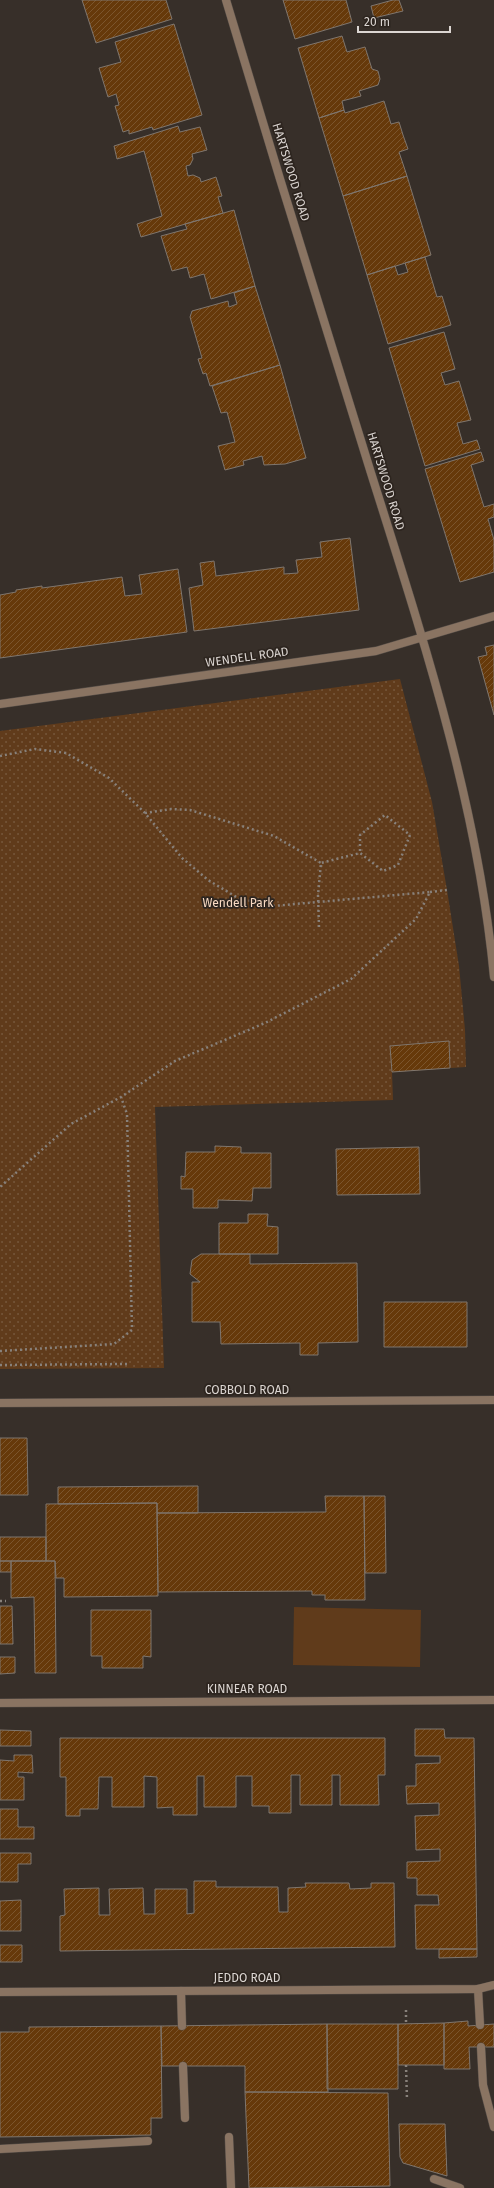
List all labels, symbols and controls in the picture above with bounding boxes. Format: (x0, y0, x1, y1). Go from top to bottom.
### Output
scale bar (358, 8, 450, 34)
text: 20 m (364, 15, 390, 29)
street label: HARTSWOOD ROAD (269, 121, 313, 223)
street label: HARTSWOOD ROAD (364, 430, 408, 532)
street label: WENDELL ROAD (205, 644, 290, 670)
park label: Wendell Park (203, 896, 274, 910)
street label: COBBOLD ROAD (205, 1383, 290, 1397)
street label: KINNEAR ROAD (207, 1682, 288, 1696)
street label: JEDDO ROAD (214, 1971, 281, 1985)

